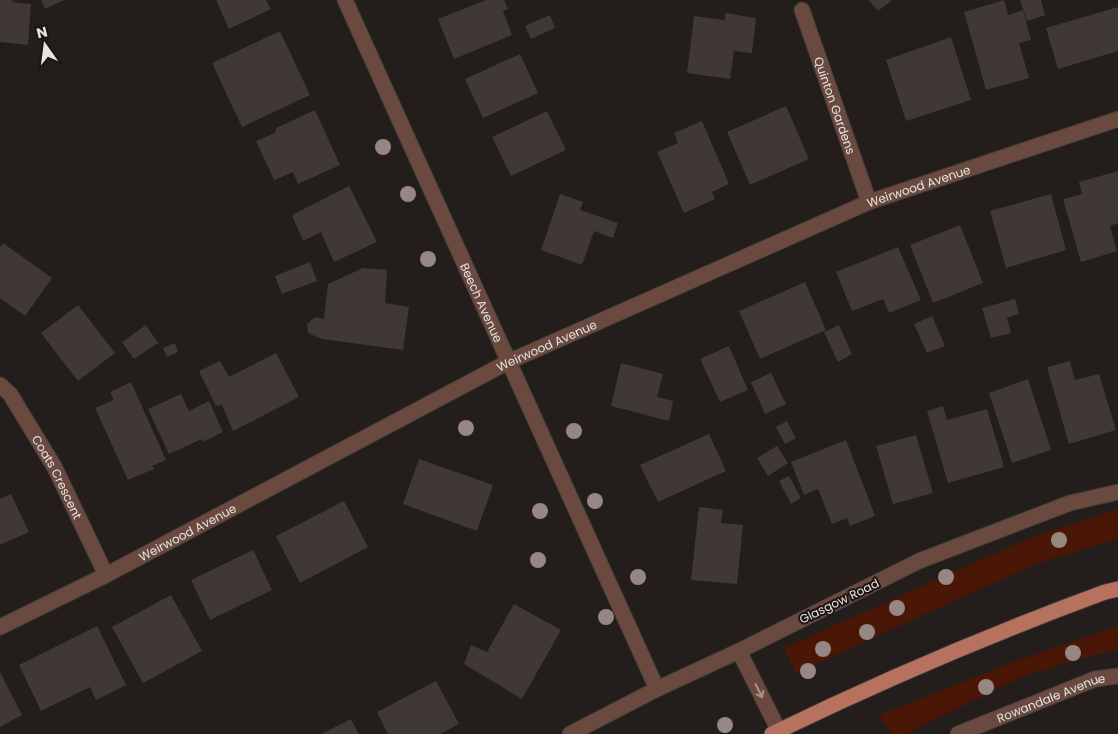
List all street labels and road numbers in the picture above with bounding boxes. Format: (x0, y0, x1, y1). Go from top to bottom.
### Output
street label: Quinton Gardens (810, 54, 860, 156)
street label: Weirwood Avenue (864, 160, 972, 211)
street label: Beech Avenue (457, 260, 507, 345)
street label: Weirwood Avenue (493, 315, 599, 375)
street label: Coats Crescent (28, 431, 87, 522)
street label: Weirwood Avenue (135, 499, 239, 565)
street label: Glasgow Road (796, 574, 882, 628)
street label: Rowandale Avenue (994, 669, 1106, 726)

